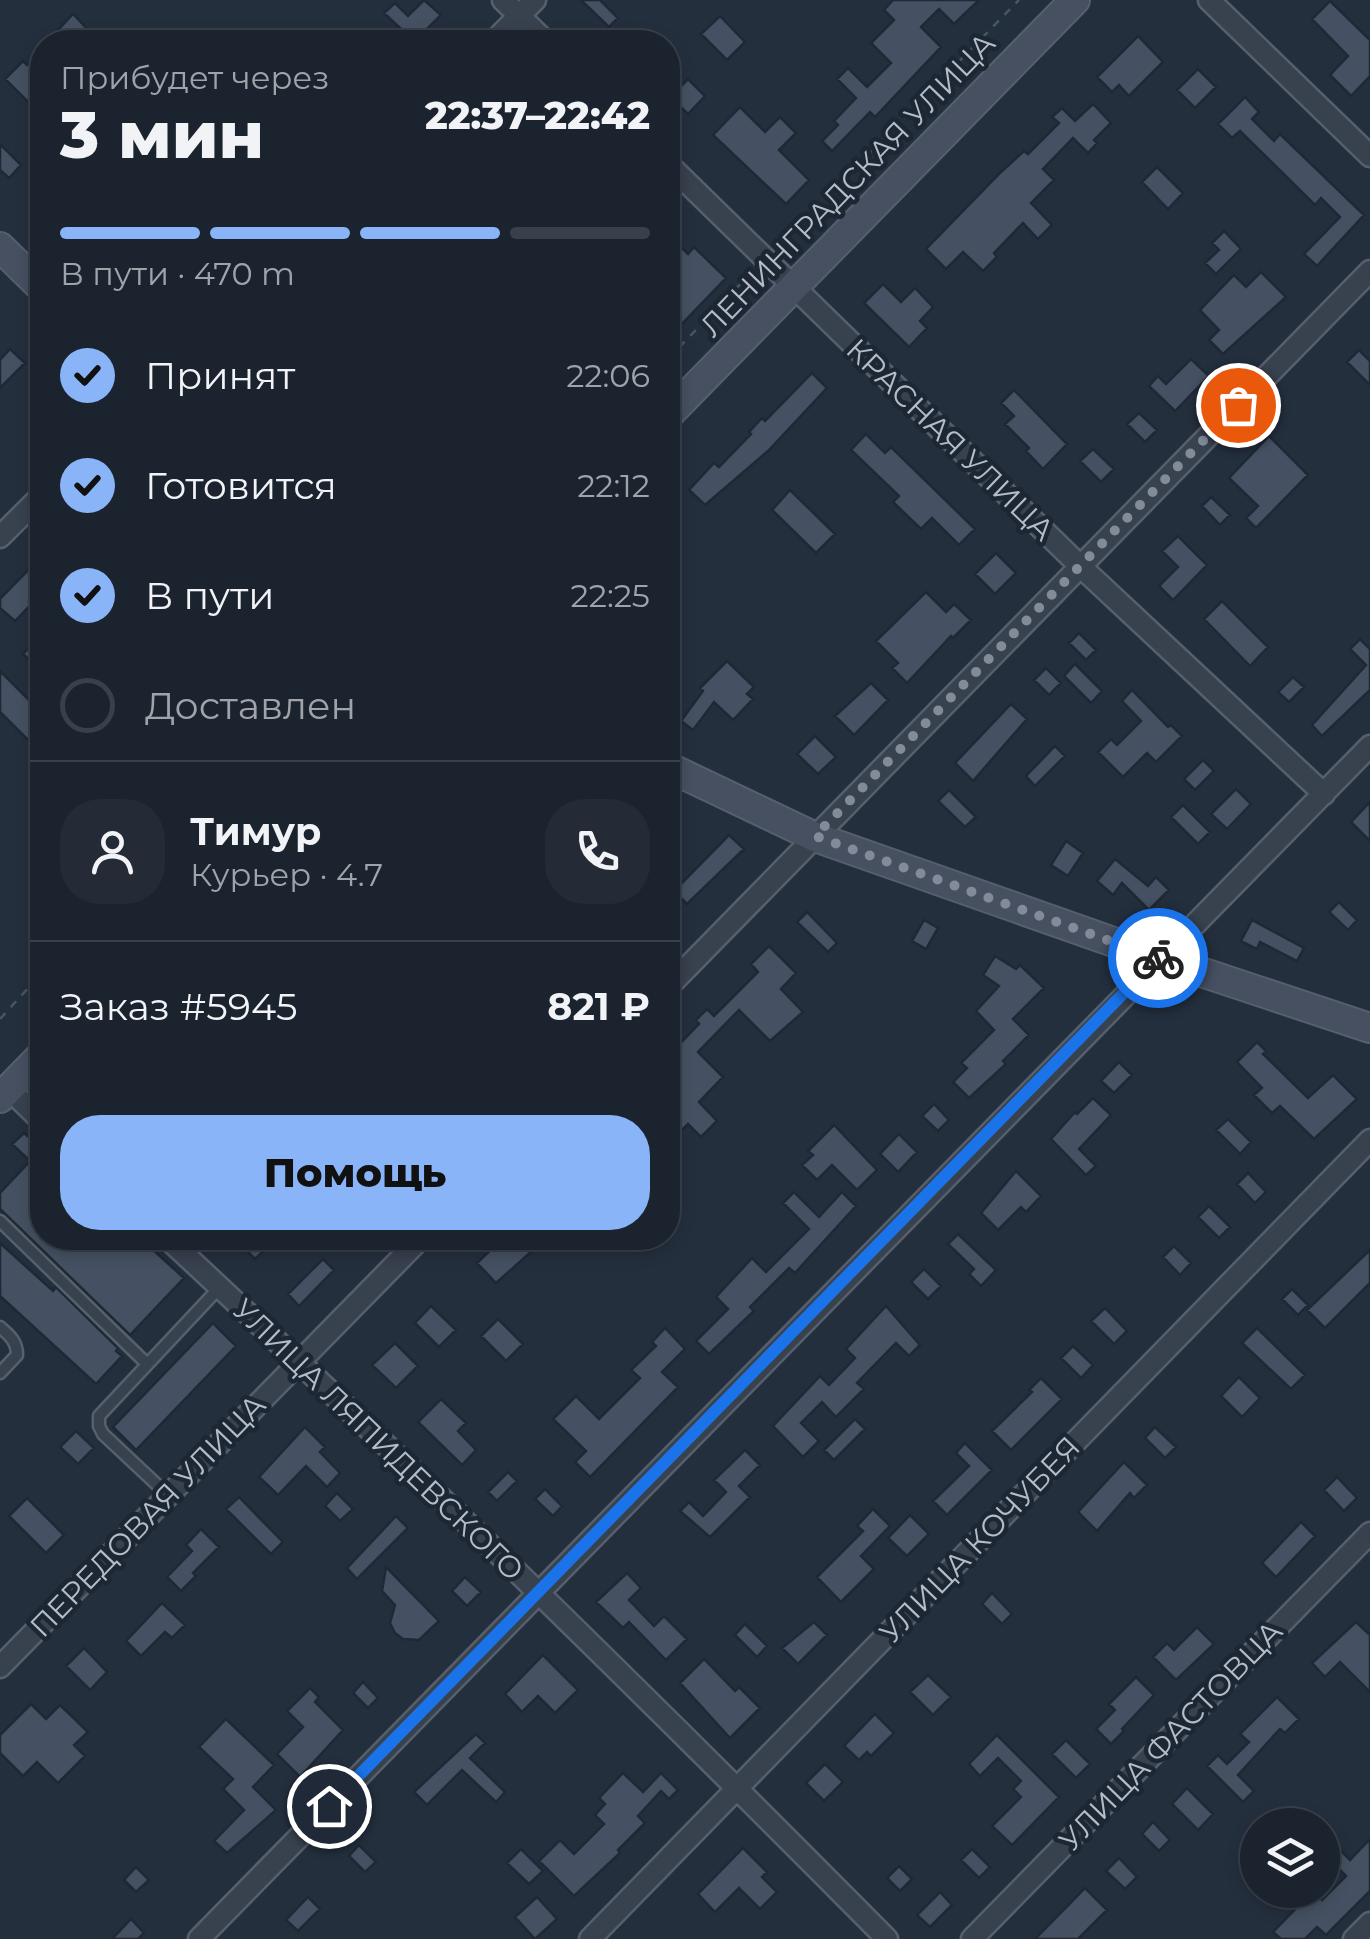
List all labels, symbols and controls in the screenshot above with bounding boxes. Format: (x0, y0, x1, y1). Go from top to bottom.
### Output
street label: ЛЕНИНГРАДСКАЯ УЛИЦА (692, 25, 1003, 344)
text: Прибудет через (60, 58, 329, 97)
text: 22:37–22:42 (425, 92, 650, 139)
text: 3 мин (60, 95, 264, 174)
text: В пути · 470 m (60, 254, 295, 293)
street label: КРАСНАЯ УЛИЦА (839, 331, 1062, 548)
icon: check (60, 348, 115, 403)
text: Принят (145, 352, 295, 399)
text: 22:06 (566, 356, 650, 395)
pin (1196, 363, 1281, 448)
icon: bag (1211, 378, 1266, 433)
icon: check (60, 458, 115, 513)
text: Готовится (145, 462, 337, 509)
text: 22:12 (577, 466, 650, 505)
icon: check (60, 568, 115, 623)
text: В пути (145, 572, 274, 619)
text: 22:25 (571, 576, 650, 615)
text: Доставлен (145, 682, 356, 729)
button: person (60, 799, 165, 904)
button: phone (545, 799, 650, 904)
text: Тимур (190, 808, 321, 855)
text: Курьер · 4.7 (190, 855, 383, 894)
courier (1108, 908, 1208, 1008)
icon: bike (1131, 931, 1186, 986)
text: Заказ #5945 (60, 983, 298, 1030)
text: 821 ₽ (547, 983, 650, 1030)
button: Помощь (60, 1115, 650, 1230)
street label: УЛИЦА ЛЯПИДЕВСКОГО (225, 1291, 532, 1588)
street label: ПЕРЕДОВАЯ УЛИЦА (22, 1387, 273, 1645)
street label: УЛИЦА КОЧУБЕЯ (872, 1429, 1088, 1651)
street label: УЛИЦА ФАСТОВЦА (1051, 1613, 1290, 1858)
pin (287, 1764, 372, 1849)
icon: home (302, 1779, 357, 1834)
map controls (1240, 1808, 1340, 1908)
button: layers (1240, 1808, 1340, 1908)

